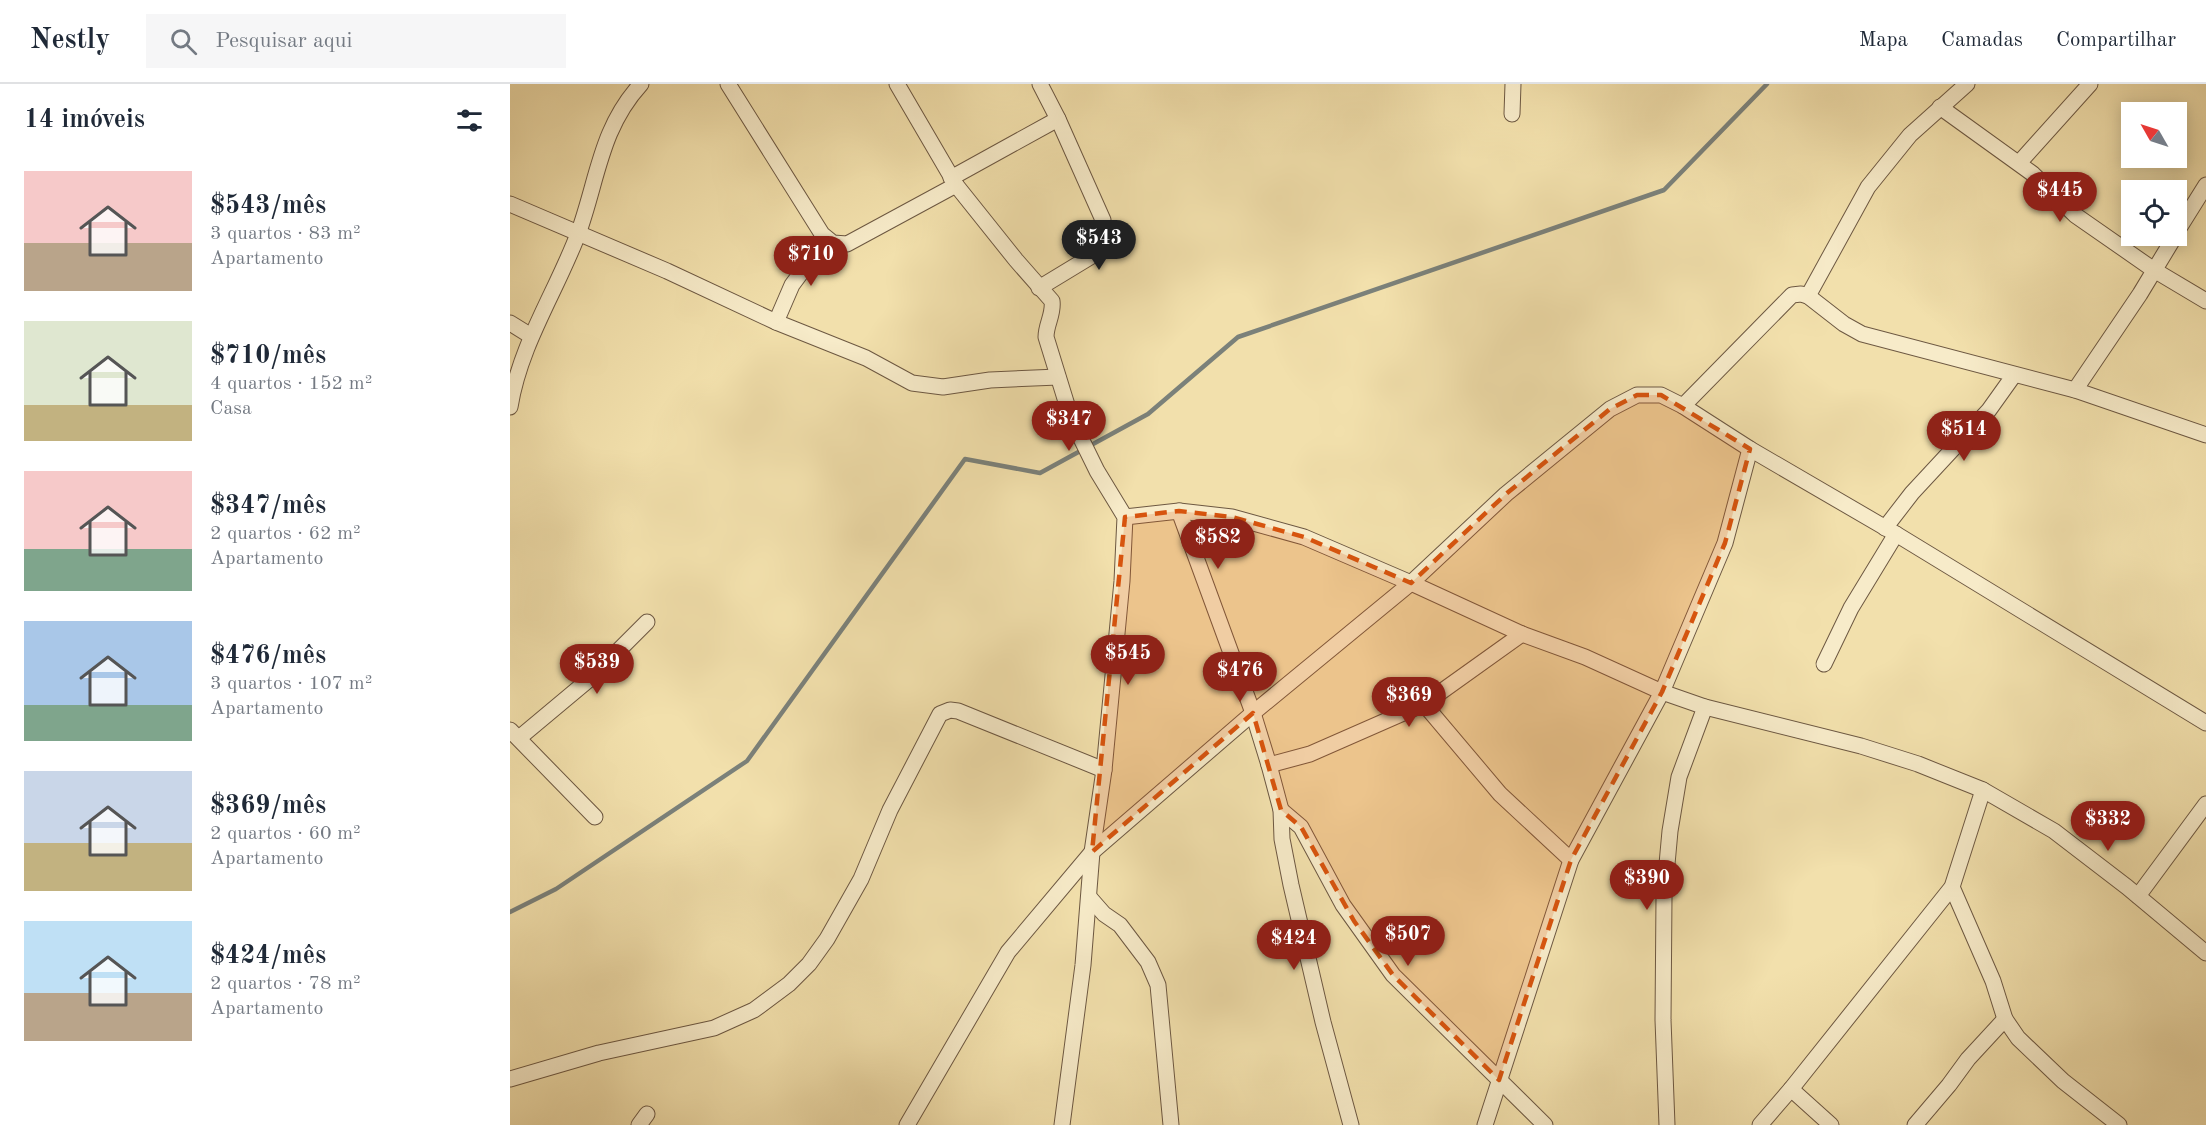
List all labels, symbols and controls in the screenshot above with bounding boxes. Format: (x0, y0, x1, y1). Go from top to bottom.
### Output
search box (146, 14, 566, 68)
icon: search (167, 25, 200, 58)
text: Nestly (30, 27, 110, 55)
text: Pesquisar aqui (215, 30, 353, 52)
text: Mapa (1859, 30, 1908, 51)
text: Camadas (1941, 30, 2023, 51)
text: Compartilhar (2056, 30, 2176, 51)
north arrow (2121, 102, 2187, 168)
map controls (2121, 102, 2187, 246)
icon: filters (453, 104, 486, 137)
text: 14 imóveis (24, 107, 145, 133)
pin: $445 (2024, 172, 2096, 223)
button: locate (2121, 180, 2187, 246)
text: $445 (2037, 181, 2083, 201)
text: $543/mês (210, 193, 326, 219)
icon: home (72, 195, 144, 267)
pin: $543 (1063, 220, 1135, 271)
text: 3 quartos · 83 m² (210, 224, 361, 244)
text: $543 (1076, 229, 1122, 249)
pin: $710 (775, 236, 847, 287)
text: $710 (788, 245, 834, 265)
text: Apartamento (210, 249, 323, 269)
text: $710/mês (210, 343, 326, 369)
icon: home (72, 345, 144, 417)
text: 4 quartos · 152 m² (210, 374, 372, 394)
text: Casa (210, 399, 252, 419)
pin: $347 (1033, 401, 1105, 452)
text: $347 (1046, 410, 1092, 430)
pin: $514 (1928, 411, 2000, 462)
text: $514 (1941, 420, 1987, 440)
text: $347/mês (210, 493, 326, 519)
icon: home (72, 495, 144, 567)
pin: $582 (1182, 519, 1254, 570)
text: 2 quartos · 62 m² (210, 524, 361, 544)
text: $582 (1195, 528, 1241, 548)
text: Apartamento (210, 549, 323, 569)
pin: $545 (1092, 635, 1164, 686)
text: $476/mês (210, 643, 326, 669)
pin: $539 (561, 644, 633, 695)
text: $545 (1105, 644, 1151, 664)
icon: home (72, 645, 144, 717)
pin: $476 (1204, 652, 1276, 703)
text: $539 (574, 653, 620, 673)
text: $476 (1217, 661, 1263, 681)
text: 3 quartos · 107 m² (210, 674, 372, 694)
pin: $369 (1373, 677, 1445, 728)
text: $369 (1386, 686, 1432, 706)
text: Apartamento (210, 699, 323, 719)
text: $369/mês (210, 793, 326, 819)
icon: home (72, 795, 144, 867)
pin: $332 (2072, 801, 2144, 852)
text: $332 (2085, 810, 2131, 830)
text: 2 quartos · 60 m² (210, 824, 361, 844)
text: Apartamento (210, 849, 323, 869)
pin: $390 (1611, 860, 1683, 911)
text: $390 (1624, 869, 1670, 889)
pin: $507 (1372, 916, 1444, 967)
pin: $424 (1258, 920, 1330, 971)
text: $507 (1385, 925, 1431, 945)
text: $424 (1271, 929, 1317, 949)
text: $424/mês (210, 943, 326, 969)
icon: home (72, 945, 144, 1017)
text: 2 quartos · 78 m² (210, 974, 361, 994)
text: Apartamento (210, 999, 323, 1019)

